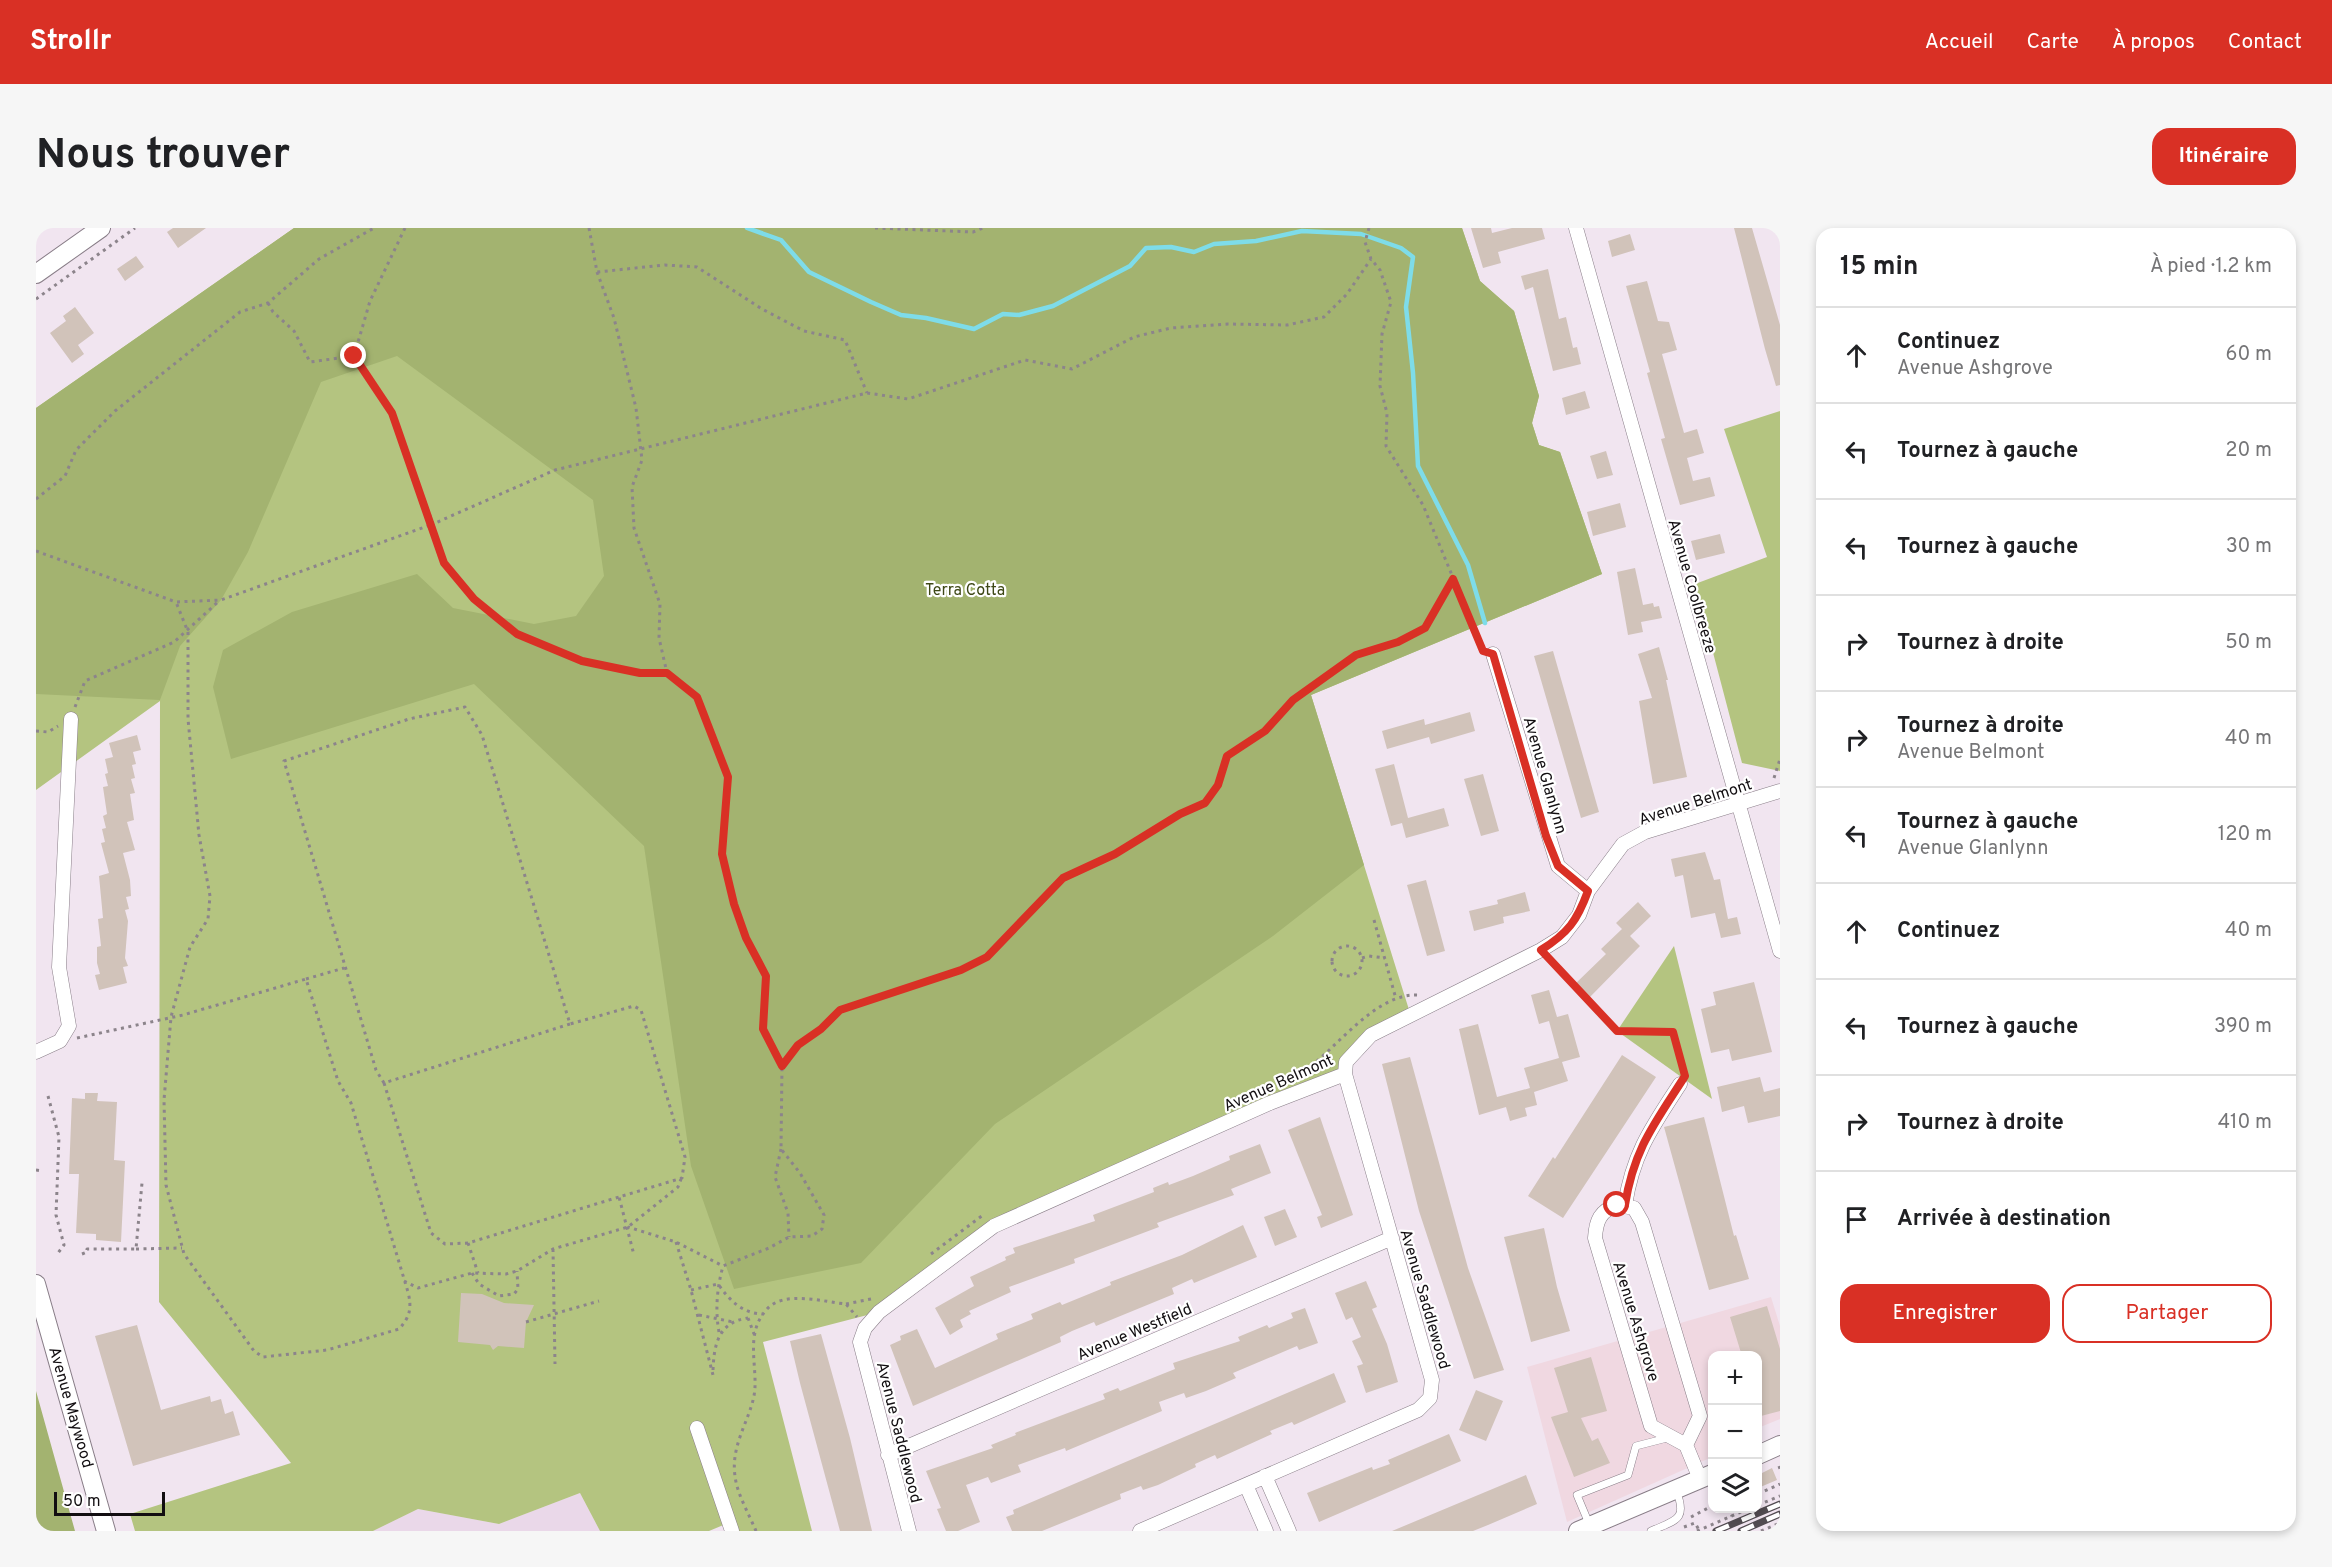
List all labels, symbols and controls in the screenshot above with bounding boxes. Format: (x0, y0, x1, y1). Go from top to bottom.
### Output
text: Strollr (30, 24, 112, 60)
text: Accueil (1925, 29, 1994, 56)
text: Carte (2027, 29, 2079, 56)
text: À propos (2112, 29, 2195, 56)
text: Contact (2228, 29, 2302, 56)
button: Itinéraire (2152, 128, 2296, 185)
text: Nous trouver (36, 130, 290, 183)
text: 15 min (1840, 251, 1918, 284)
text: À pied · 1.2 km (2150, 254, 2272, 280)
text: Continuez (1897, 329, 2000, 356)
icon: ahead (1840, 339, 1873, 372)
route end (340, 342, 366, 368)
text: 60 m (2226, 342, 2272, 368)
text: Avenue Ashgrove (1897, 356, 2053, 382)
icon: left (1840, 435, 1873, 468)
text: Tournez à gauche (1897, 438, 2078, 465)
text: 20 m (2225, 438, 2272, 464)
street label: Avenue Coolbreeze (1662, 517, 1720, 656)
icon: left (1840, 531, 1873, 564)
text: Tournez à gauche (1897, 534, 2078, 561)
text: 30 m (2226, 534, 2272, 560)
park label: Terra Cotta (925, 581, 1005, 601)
icon: right (1840, 627, 1873, 660)
text: Tournez à droite (1897, 630, 2064, 657)
text: 50 m (2225, 630, 2272, 656)
text: Tournez à droite (1897, 713, 2064, 740)
street label: Avenue Glanlynn (1518, 715, 1570, 837)
icon: right (1840, 723, 1873, 756)
text: 40 m (2225, 726, 2272, 752)
text: Avenue Belmont (1897, 740, 2045, 766)
street label: Avenue Belmont (1636, 775, 1755, 831)
text: Tournez à gauche (1897, 809, 2078, 836)
icon: left (1840, 819, 1873, 852)
text: 120 m (2218, 822, 2272, 848)
text: Avenue Glanlynn (1897, 836, 2048, 862)
icon: ahead (1840, 915, 1873, 948)
text: Continuez (1897, 918, 2000, 945)
text: 40 m (2225, 918, 2272, 944)
icon: left (1840, 1011, 1873, 1044)
text: Tournez à gauche (1897, 1014, 2078, 1041)
text: 390 m (2214, 1014, 2272, 1040)
street label: Avenue Belmont (1221, 1051, 1337, 1117)
icon: right (1840, 1107, 1873, 1140)
text: Tournez à droite (1897, 1110, 2064, 1137)
text: 410 m (2218, 1110, 2272, 1136)
route start (1603, 1191, 1629, 1217)
icon: arrive (1840, 1203, 1873, 1236)
text: Arrivée à destination (1897, 1206, 2111, 1233)
street label: Avenue Saddlewood (1395, 1227, 1454, 1372)
street label: Avenue Ashgrove (1607, 1259, 1663, 1384)
button: Enregistrer (1840, 1284, 2050, 1343)
button: Partager (2062, 1284, 2272, 1343)
street label: Avenue Westfield (1074, 1300, 1195, 1366)
street label: Avenue Maywood (43, 1345, 97, 1470)
map controls (1708, 1351, 1762, 1513)
button: + (1708, 1351, 1762, 1405)
street label: Avenue Saddlewood (871, 1360, 925, 1505)
button: − (1708, 1405, 1762, 1459)
button: layers (1708, 1459, 1762, 1513)
scale bar (54, 1489, 165, 1516)
text: 50 m (63, 1492, 101, 1512)

